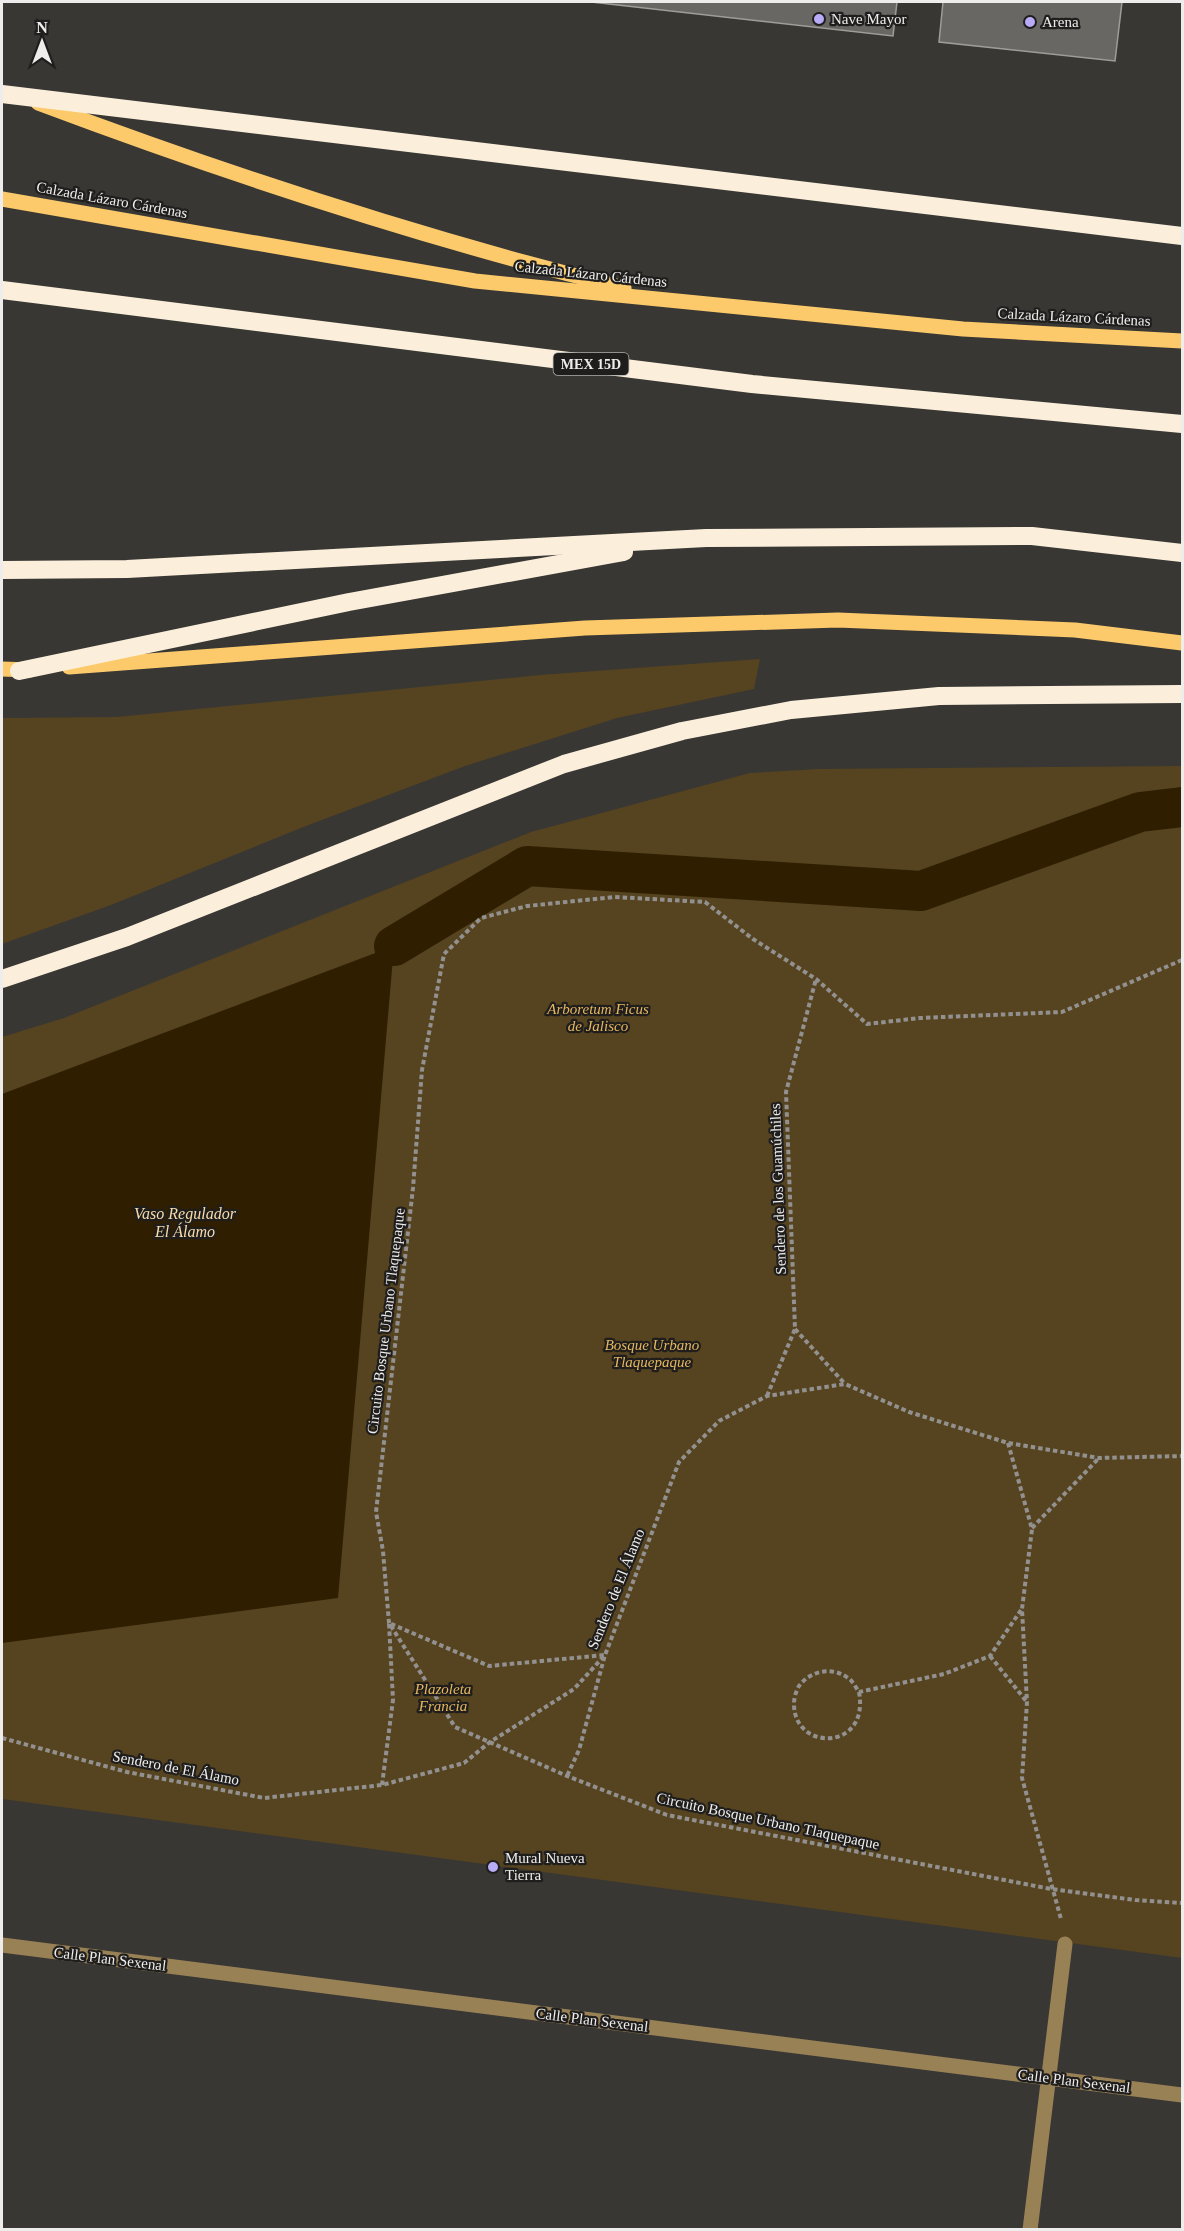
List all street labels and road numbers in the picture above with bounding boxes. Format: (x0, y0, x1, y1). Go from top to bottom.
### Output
street label: Calzada Lázaro Cárdenas (35, 179, 189, 221)
street label: Calzada Lázaro Cárdenas (514, 258, 668, 290)
street label: Calzada Lázaro Cárdenas (997, 305, 1151, 329)
road number: MEX 15D (554, 353, 628, 375)
street label: Sendero de los Guamúchiles (767, 1103, 789, 1275)
street label: Circuito Bosque Urbano Tlaquepaque (364, 1207, 408, 1435)
street label: Sendero de El Álamo (584, 1526, 648, 1652)
street label: Sendero de El Álamo (111, 1748, 241, 1788)
street label: Circuito Bosque Urbano Tlaquepaque (655, 1790, 881, 1853)
street label: Calle Plan Sexenal (53, 1944, 167, 1974)
street label: Calle Plan Sexenal (535, 2005, 649, 2035)
street label: Calle Plan Sexenal (1017, 2066, 1131, 2096)

